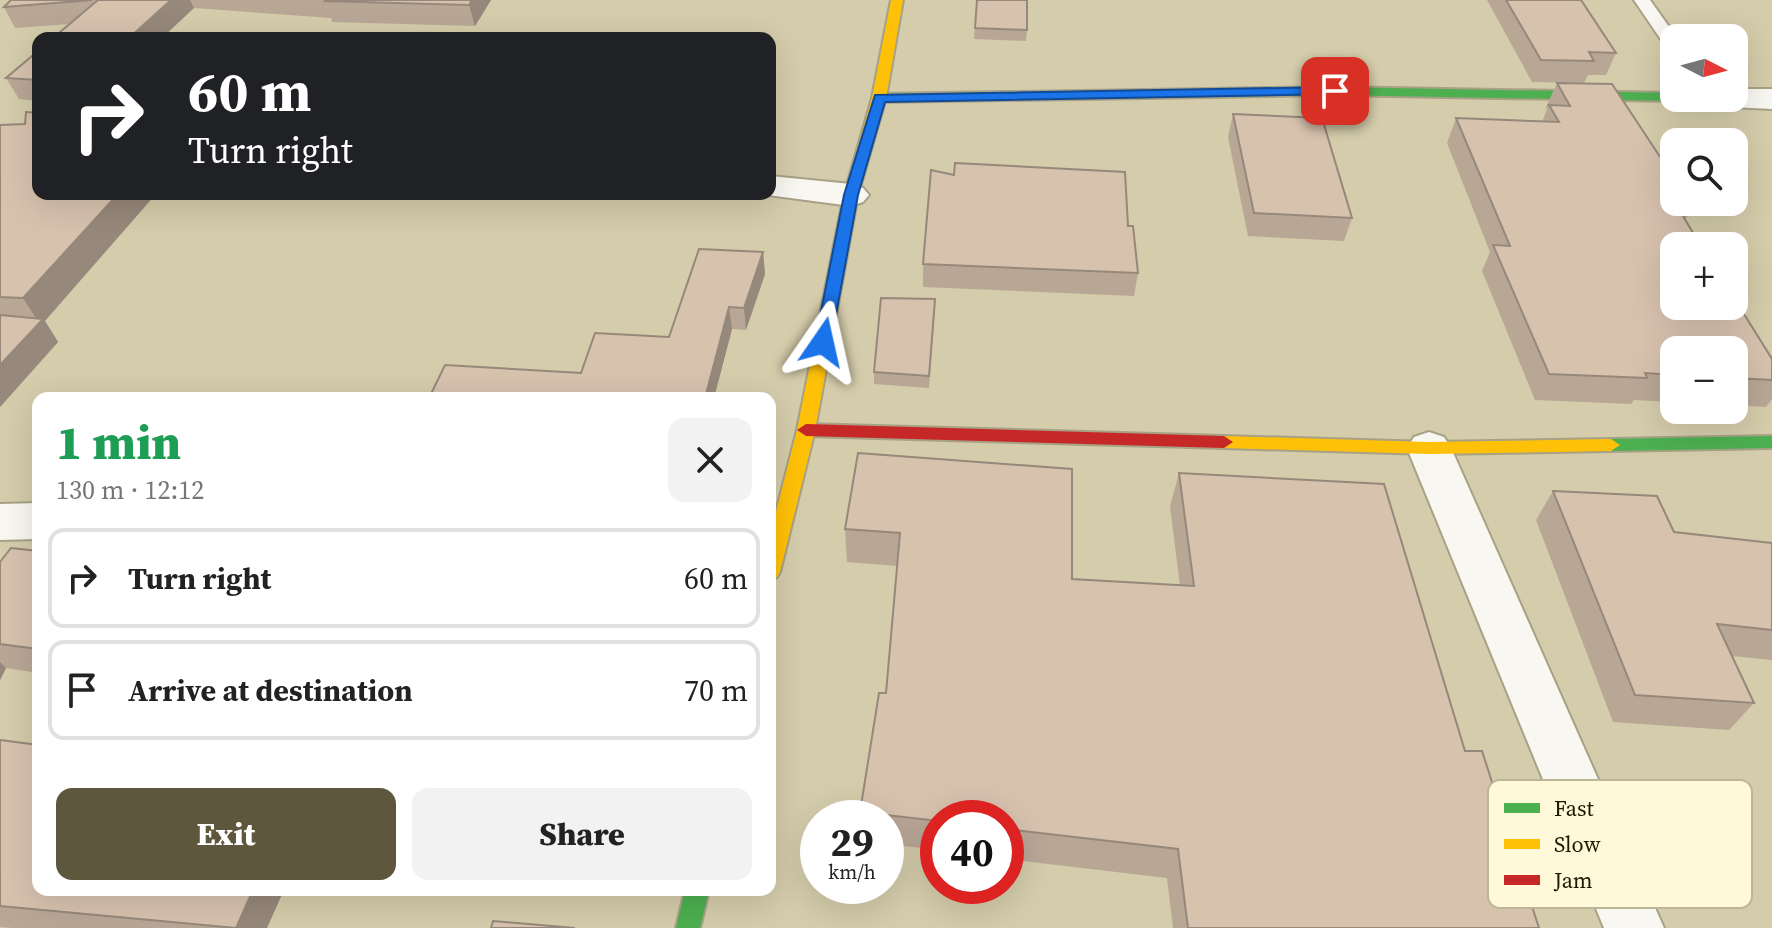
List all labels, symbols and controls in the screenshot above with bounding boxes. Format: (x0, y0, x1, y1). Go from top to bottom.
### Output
north arrow (1660, 24, 1748, 112)
map controls (1660, 24, 1748, 424)
text: 60 m (188, 53, 311, 130)
pin (1301, 57, 1369, 125)
icon: right (56, 64, 160, 168)
icon: arrive (1313, 69, 1357, 113)
text: Turn right (188, 126, 353, 175)
button: search (1660, 128, 1748, 216)
button: + (1660, 232, 1748, 320)
position arrow (781, 300, 865, 384)
button: − (1660, 336, 1748, 424)
text: 1 min (56, 409, 181, 475)
button: close (668, 418, 752, 502)
text: 130 m · 12:12 (56, 472, 204, 508)
icon: right (60, 556, 104, 600)
text: Turn right (128, 558, 271, 599)
text: 60 m (684, 558, 748, 599)
icon: arrive (60, 668, 104, 712)
text: Arrive at destination (128, 670, 413, 711)
text: 70 m (684, 670, 748, 711)
legend (1488, 780, 1752, 908)
button: Exit (56, 788, 396, 880)
button: Share (412, 788, 752, 880)
text: Fast (1554, 793, 1595, 823)
speed limit sign: 40 (920, 800, 1024, 904)
text: 29 (830, 815, 874, 869)
text: Slow (1554, 829, 1601, 859)
text: km/h (828, 858, 876, 886)
text: Jam (1553, 865, 1593, 895)

